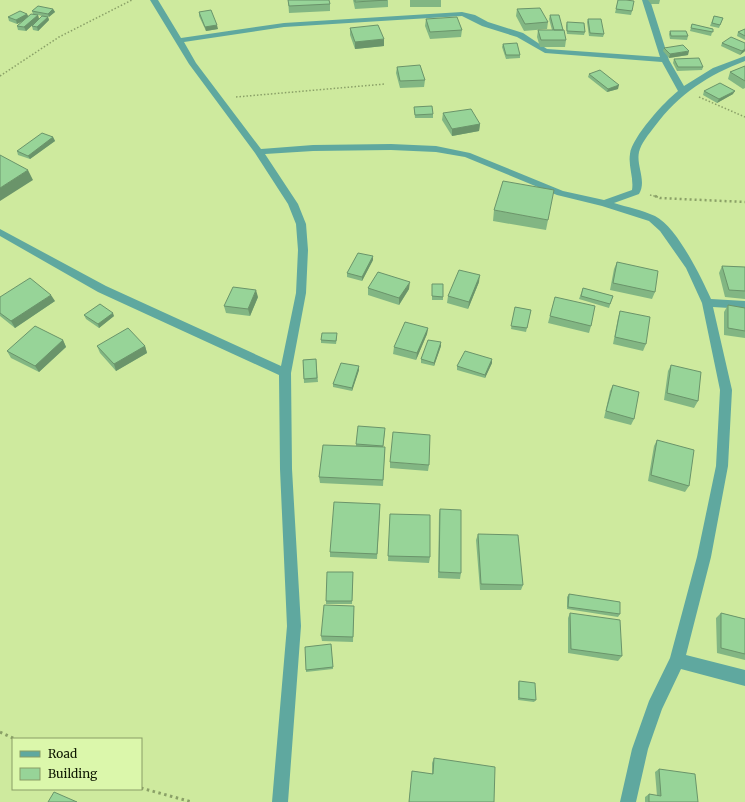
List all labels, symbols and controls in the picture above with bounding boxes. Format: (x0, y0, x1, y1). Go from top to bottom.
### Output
legend (12, 738, 142, 790)
text: Road (48, 746, 77, 761)
text: Building (48, 766, 98, 781)

